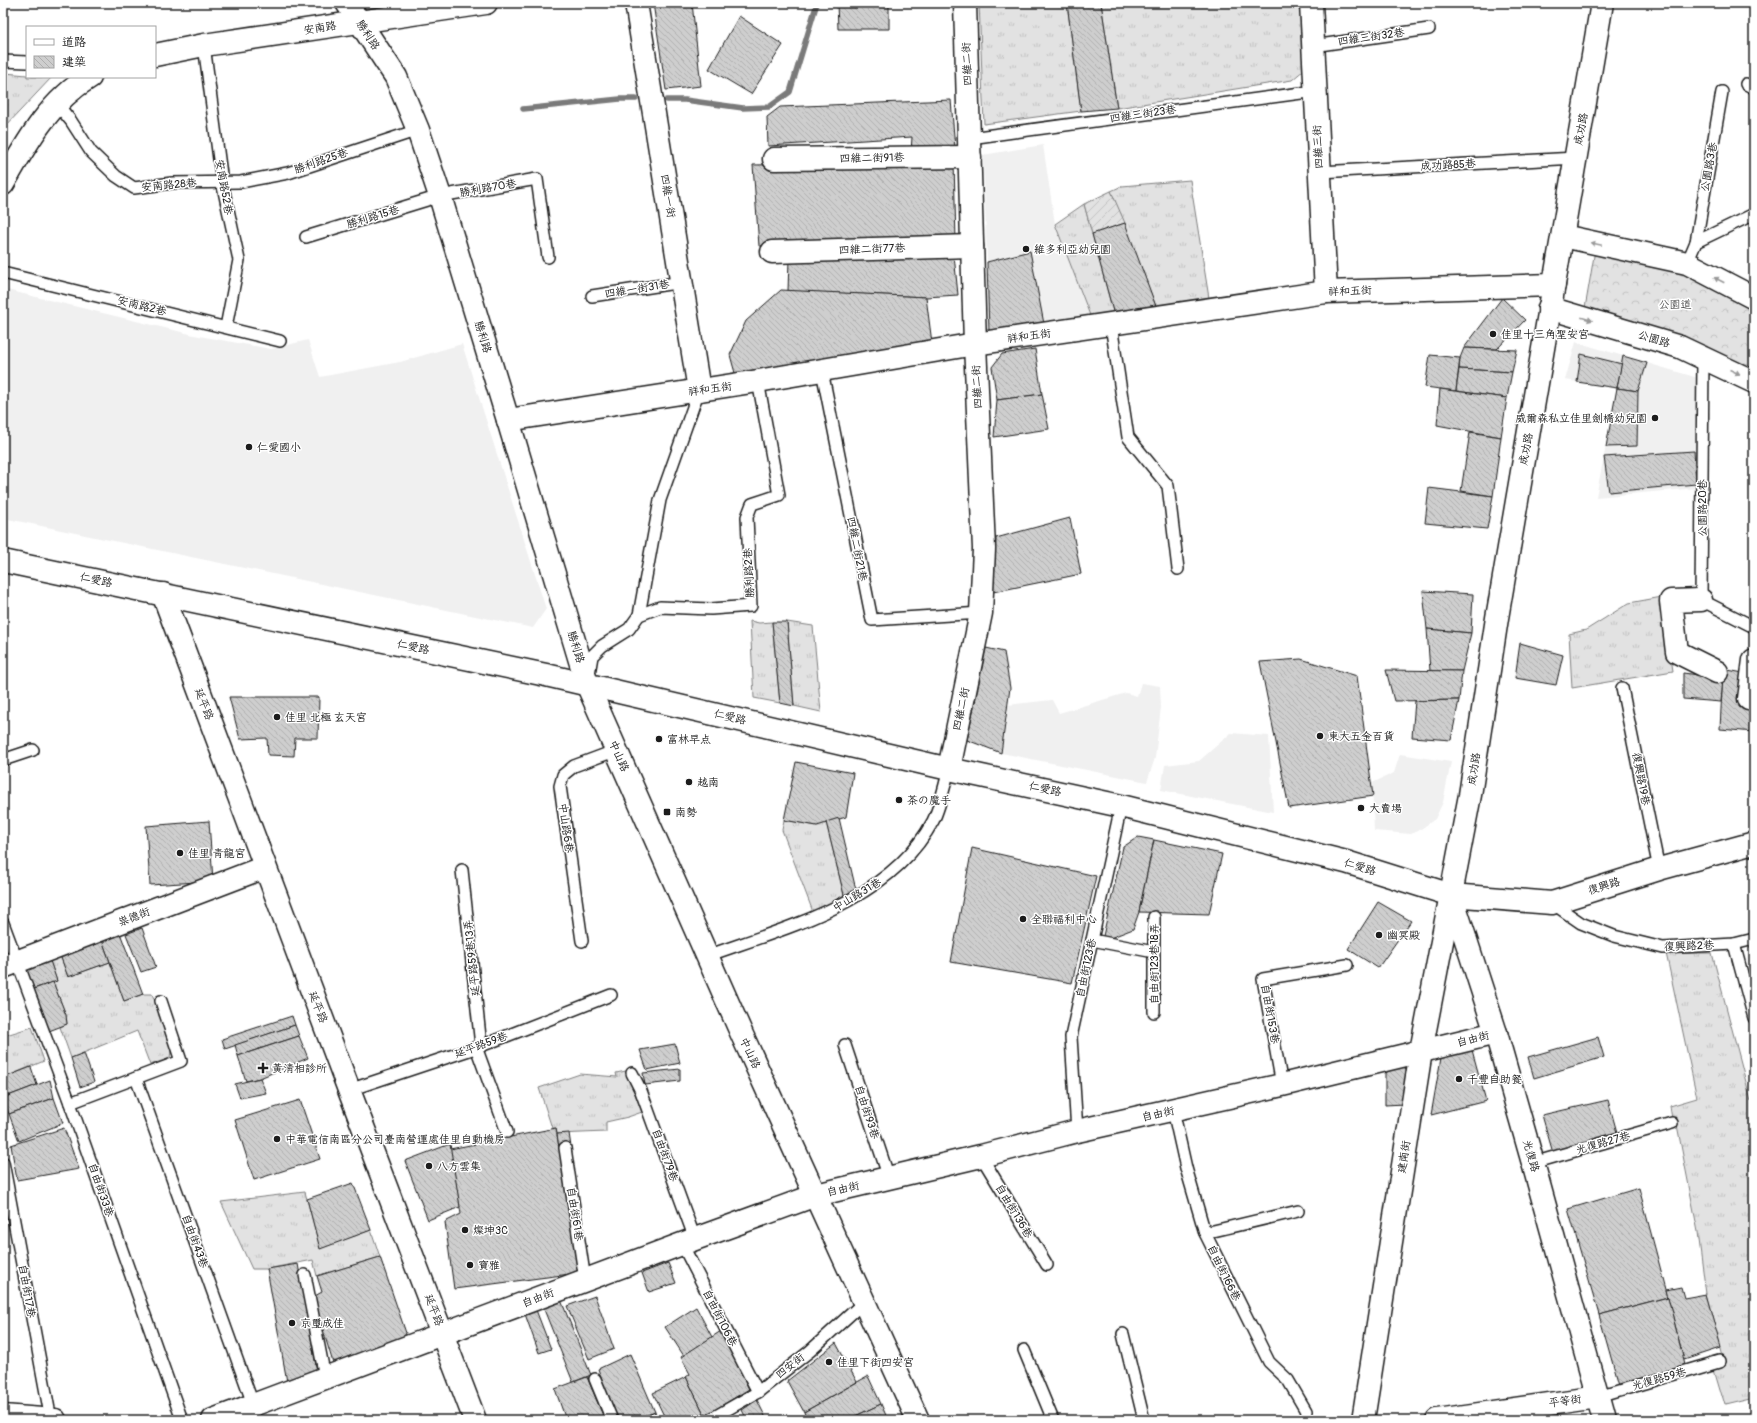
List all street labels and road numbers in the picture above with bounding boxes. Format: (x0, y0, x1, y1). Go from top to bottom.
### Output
street label: 勝利路 (354, 18, 382, 52)
street label: 安南路 (303, 19, 337, 37)
street label: 四維三街32巷 (1337, 26, 1405, 48)
street label: 四維二街 (960, 41, 974, 86)
street label: 四維三街23巷 (1109, 103, 1177, 125)
street label: 成功路 (1572, 112, 1590, 146)
street label: 四維三街 (1310, 124, 1326, 169)
street label: 公園路3巷 (1698, 141, 1720, 193)
street label: 勝利路25巷 (292, 146, 350, 176)
street label: 四維二街91巷 (839, 151, 905, 165)
street label: 成功路85巷 (1420, 157, 1476, 173)
street label: 安南路52巷 (213, 158, 235, 216)
street label: 四維一街 (658, 173, 678, 220)
street label: 安南路28巷 (141, 176, 197, 194)
street label: 勝利路70巷 (459, 177, 517, 199)
street label: 勝利路15巷 (345, 203, 401, 231)
street label: 四維二街77巷 (838, 241, 906, 257)
street label: 四維一街31巷 (604, 277, 670, 301)
street label: 祥和五街 (1328, 284, 1373, 298)
street label: 安南路2巷 (116, 294, 168, 318)
street label: 勝利路 (472, 319, 494, 355)
street label: 祥和五街 (1006, 326, 1053, 345)
street label: 公園路 (1636, 328, 1672, 350)
street label: 四維二街 (969, 364, 985, 409)
street label: 祥和五街 (687, 379, 734, 398)
street label: 成功路 (1517, 432, 1535, 466)
street label: 公園路20巷 (1696, 479, 1709, 537)
street label: 四維二街21巷 (844, 516, 870, 582)
street label: 勝利路2巷 (741, 548, 757, 598)
street label: 仁愛路 (79, 570, 113, 590)
street label: 勝利路 (565, 629, 587, 665)
street label: 仁愛路 (396, 637, 430, 657)
street label: 四維二街 (950, 685, 972, 732)
street label: 延平路 (192, 686, 216, 722)
street label: 仁愛路 (712, 707, 748, 727)
street label: 中山路 (606, 738, 632, 774)
street label: 復興路19巷 (1629, 751, 1653, 807)
street label: 成功路 (1465, 752, 1483, 786)
street label: 仁愛路 (1028, 779, 1062, 799)
street label: 中山路6巷 (556, 802, 576, 854)
street label: 仁愛路 (1342, 856, 1378, 878)
street label: 中山路31巷 (830, 875, 884, 915)
street label: 復興路 (1586, 875, 1622, 897)
street label: 祟德街 (116, 905, 153, 929)
street label: 延平路59巷13弄 (462, 919, 482, 997)
street label: 自由街123巷18弄 (1148, 923, 1161, 1005)
street label: 自由街123巷 (1073, 937, 1099, 999)
street label: 復興路2巷 (1664, 939, 1714, 953)
street label: 自由街153巷 (1258, 983, 1282, 1045)
street label: 延平路 (306, 989, 330, 1025)
street label: 自由街 (1455, 1028, 1492, 1049)
street label: 延平路59巷 (453, 1029, 509, 1061)
street label: 中山路 (737, 1035, 763, 1071)
street label: 自由街93巷 (852, 1083, 882, 1141)
street label: 自由街 (1140, 1104, 1177, 1124)
street label: 自由街79巷 (649, 1127, 681, 1183)
street label: 光復路27巷 (1574, 1129, 1632, 1157)
street label: 光復路 (1520, 1138, 1542, 1174)
street label: 建南街 (1395, 1139, 1413, 1174)
street label: 自由街33巷 (86, 1161, 116, 1219)
street label: 自由街 (825, 1179, 862, 1199)
street label: 自由街136巷 (993, 1182, 1035, 1240)
street label: 自由街61巷 (564, 1186, 586, 1242)
street label: 自由街43巷 (179, 1212, 211, 1270)
street label: 自由街166巷 (1205, 1243, 1243, 1303)
street label: 自由街17巷 (16, 1263, 38, 1319)
street label: 自由街 (520, 1286, 557, 1310)
street label: 自由街106巷 (700, 1287, 740, 1349)
street label: 延平路 (422, 1292, 446, 1328)
street label: 四安街 (773, 1350, 808, 1381)
street label: 光復路59巷 (1630, 1365, 1688, 1393)
street label: 平等街 (1548, 1392, 1583, 1410)

